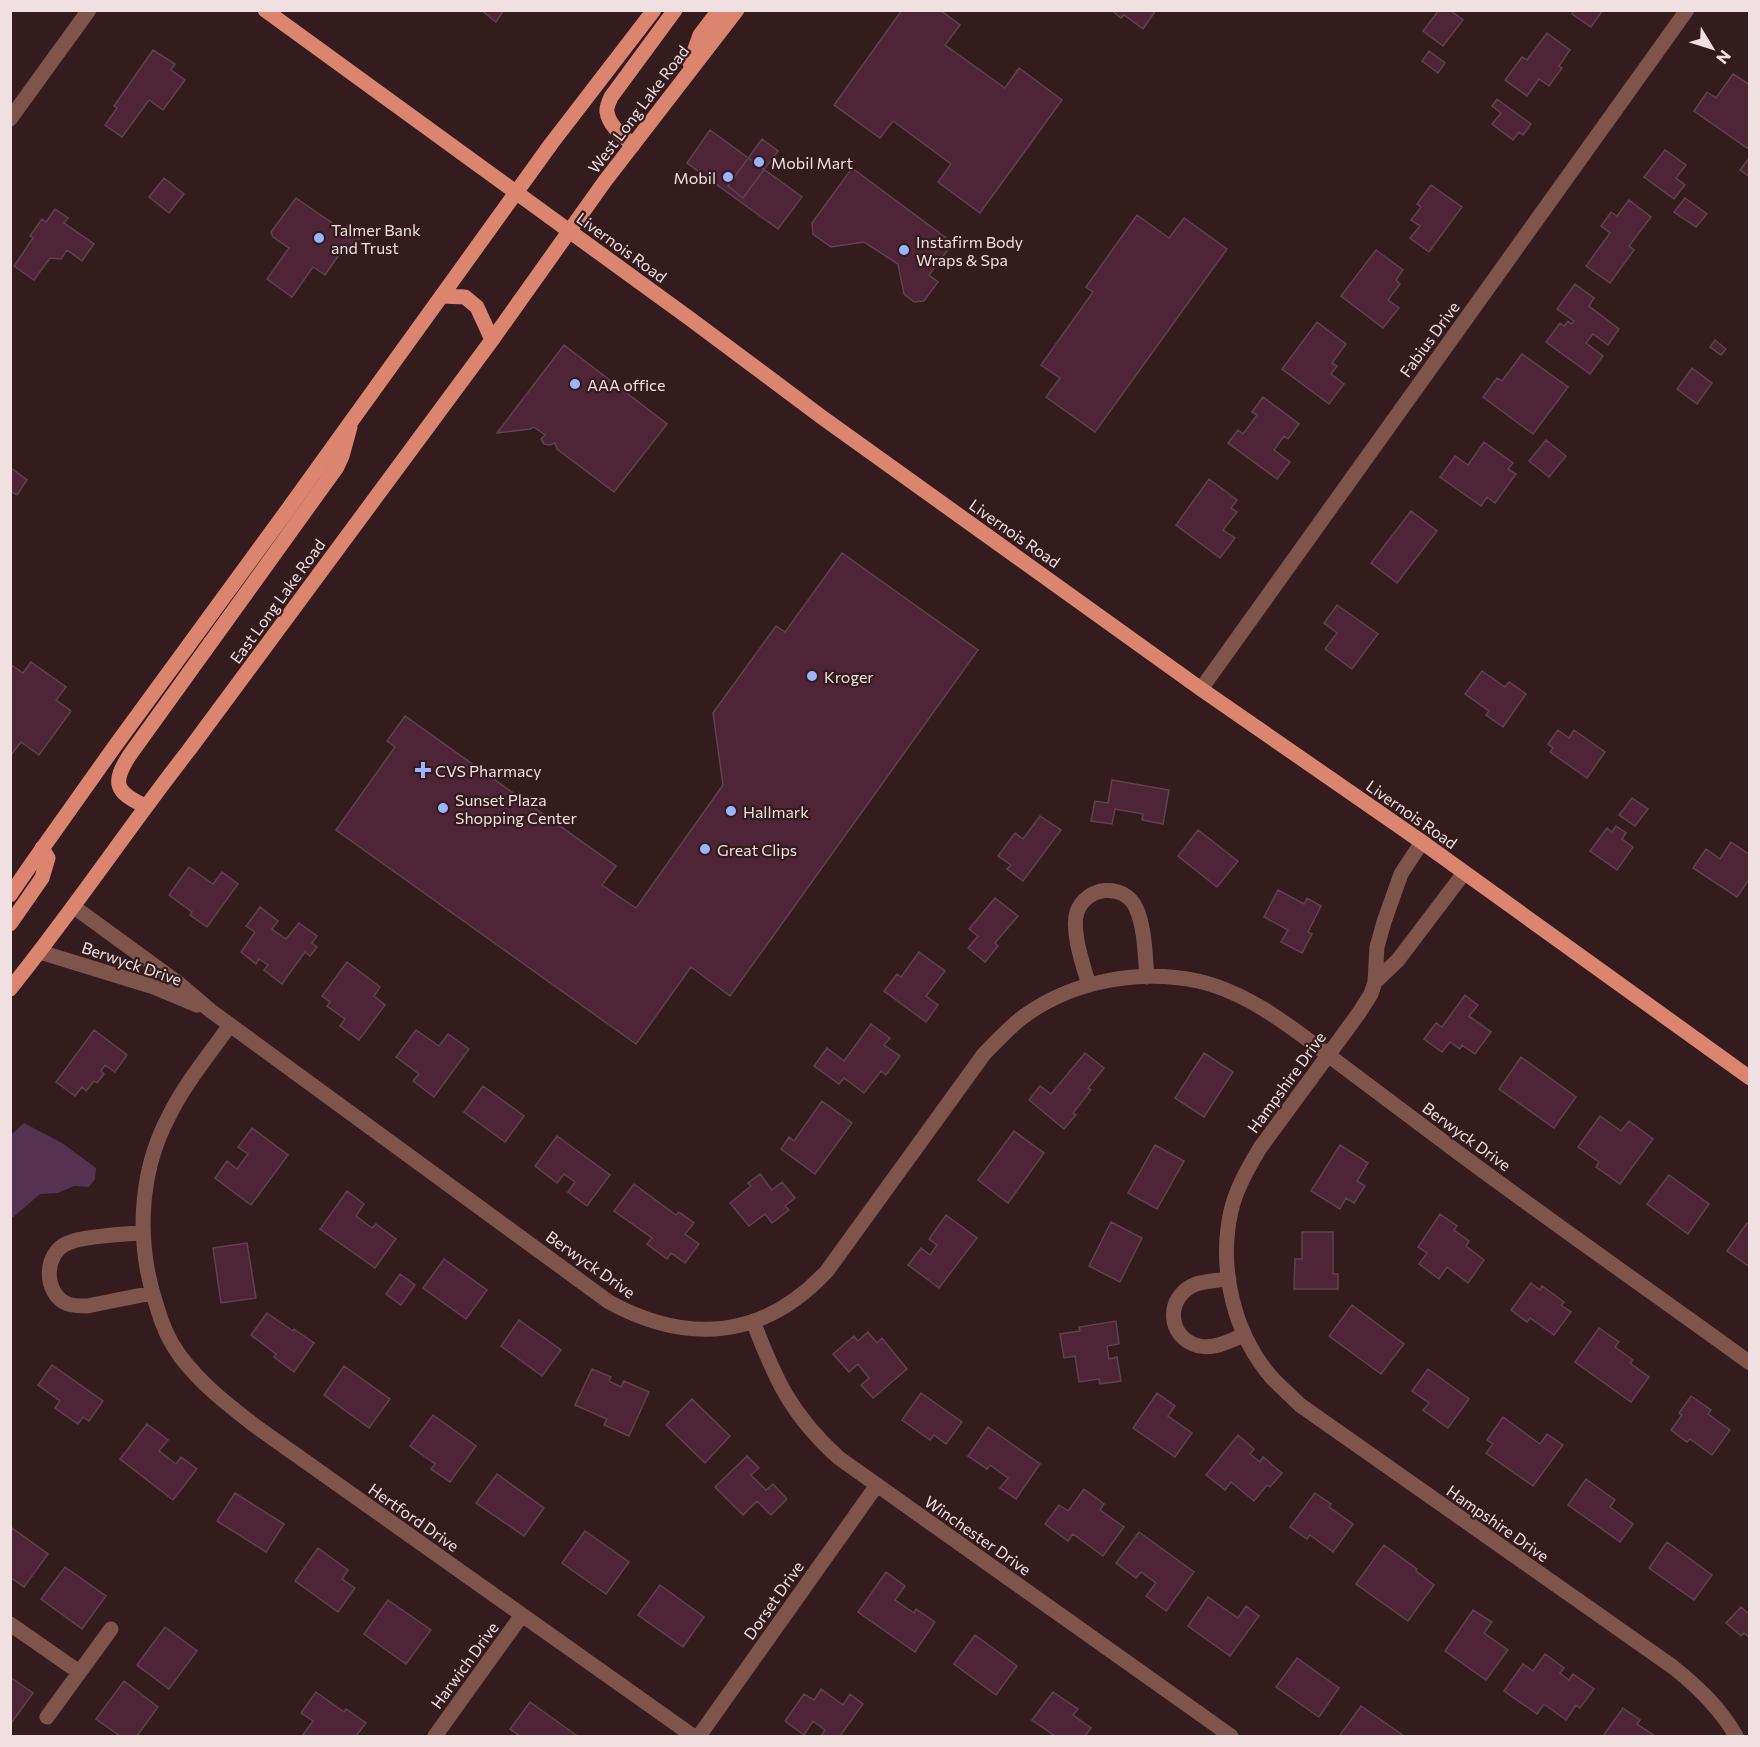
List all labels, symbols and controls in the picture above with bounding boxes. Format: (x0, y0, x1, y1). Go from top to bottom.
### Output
north arrow (1682, 18, 1742, 78)
street label: West Long Lake Road (584, 41, 692, 177)
text: N (1713, 47, 1735, 68)
place label: Mobil Mart (771, 153, 853, 172)
marker: Mobil Mart (752, 155, 766, 169)
place label: Mobil (674, 168, 716, 187)
marker: Mobil (721, 170, 735, 184)
street label: Livernois Road (573, 208, 671, 286)
place label: Talmer Bank and Trust (331, 220, 421, 257)
marker: Talmer Bank and Trust (312, 231, 326, 245)
place label: Instafirm Body Wraps & Spa (916, 232, 1023, 269)
marker: Instafirm Body Wraps & Spa (897, 243, 911, 257)
street label: Fabius Drive (1395, 298, 1463, 380)
place label: AAA office (587, 375, 665, 394)
marker: AAA office (568, 377, 582, 391)
street label: Livernois Road (966, 495, 1064, 571)
street label: East Long Lake Road (226, 535, 328, 667)
place label: Kroger (824, 667, 874, 686)
marker: Kroger (805, 669, 819, 683)
place label: CVS Pharmacy (435, 761, 542, 780)
marker: CVS Pharmacy (416, 763, 430, 777)
street label: Livernois Road (1363, 776, 1461, 852)
place label: Sunset Plaza Shopping Center (455, 790, 578, 827)
marker: Sunset Plaza Shopping Center (436, 801, 450, 815)
place label: Hallmark (743, 802, 809, 821)
marker: Hallmark (724, 804, 738, 818)
place label: Great Clips (717, 840, 797, 859)
marker: Great Clips (698, 842, 712, 856)
street label: Berwyck Drive (80, 937, 184, 989)
street label: Hampshire Drive (1243, 1028, 1329, 1136)
street label: Berwyck Drive (1419, 1098, 1515, 1174)
street label: Berwyck Drive (543, 1226, 639, 1302)
street label: Hertford Drive (365, 1479, 463, 1555)
street label: Hampshire Drive (1443, 1481, 1553, 1565)
street label: Winchester Drive (921, 1491, 1035, 1579)
street label: Dorset Drive (739, 1557, 807, 1643)
street label: Harwich Drive (426, 1618, 502, 1712)

